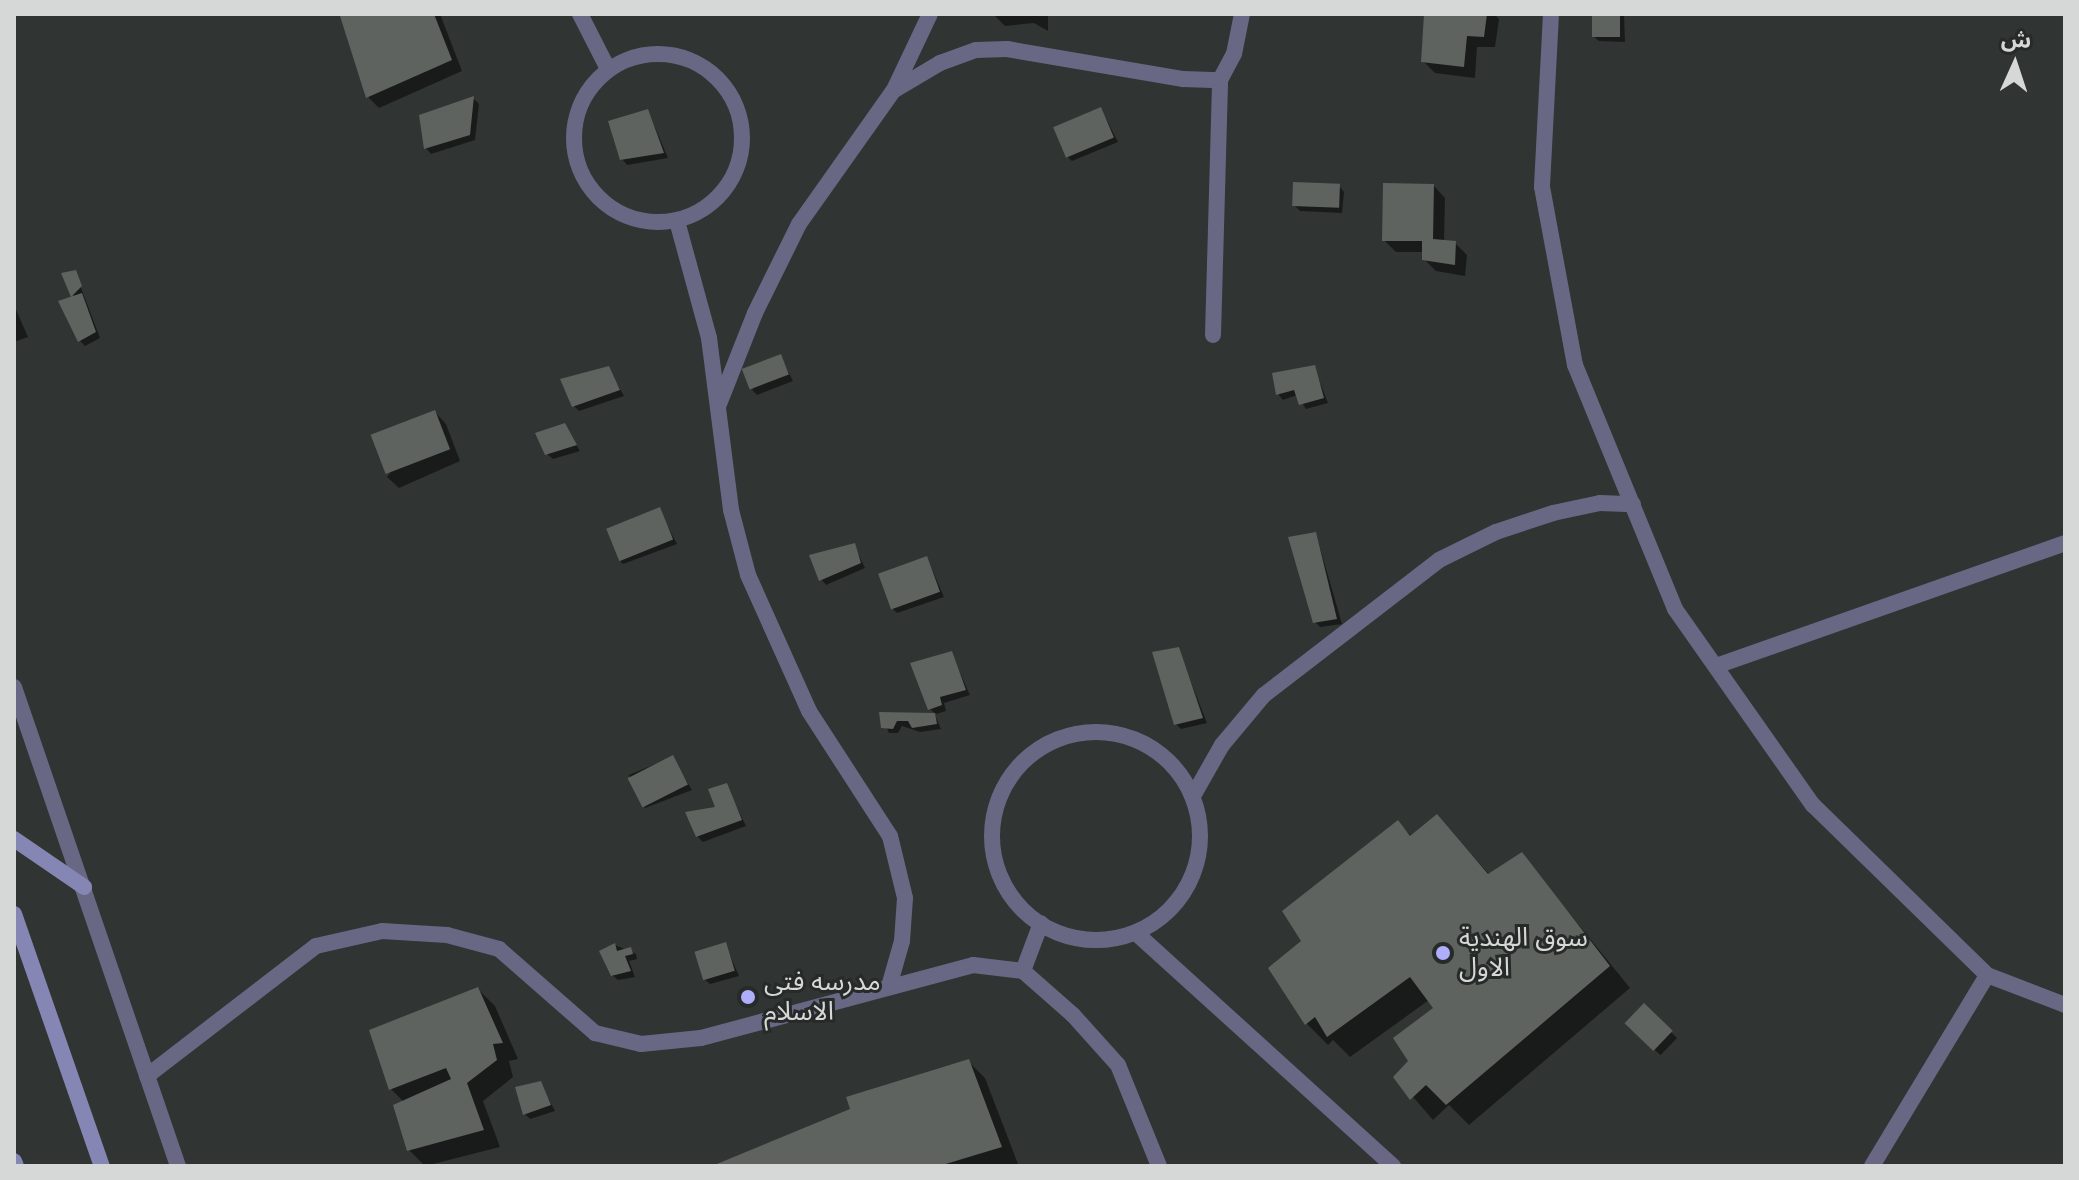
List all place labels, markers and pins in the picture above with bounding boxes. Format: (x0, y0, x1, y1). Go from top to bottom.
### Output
place label: سوق الهندية الاول (1459, 922, 1588, 984)
marker: سوق الهندية الاول (1434, 944, 1452, 962)
place label: مدرسه فتى الاسلام (764, 966, 881, 1028)
marker: مدرسه فتى الاسلام (739, 988, 757, 1006)

